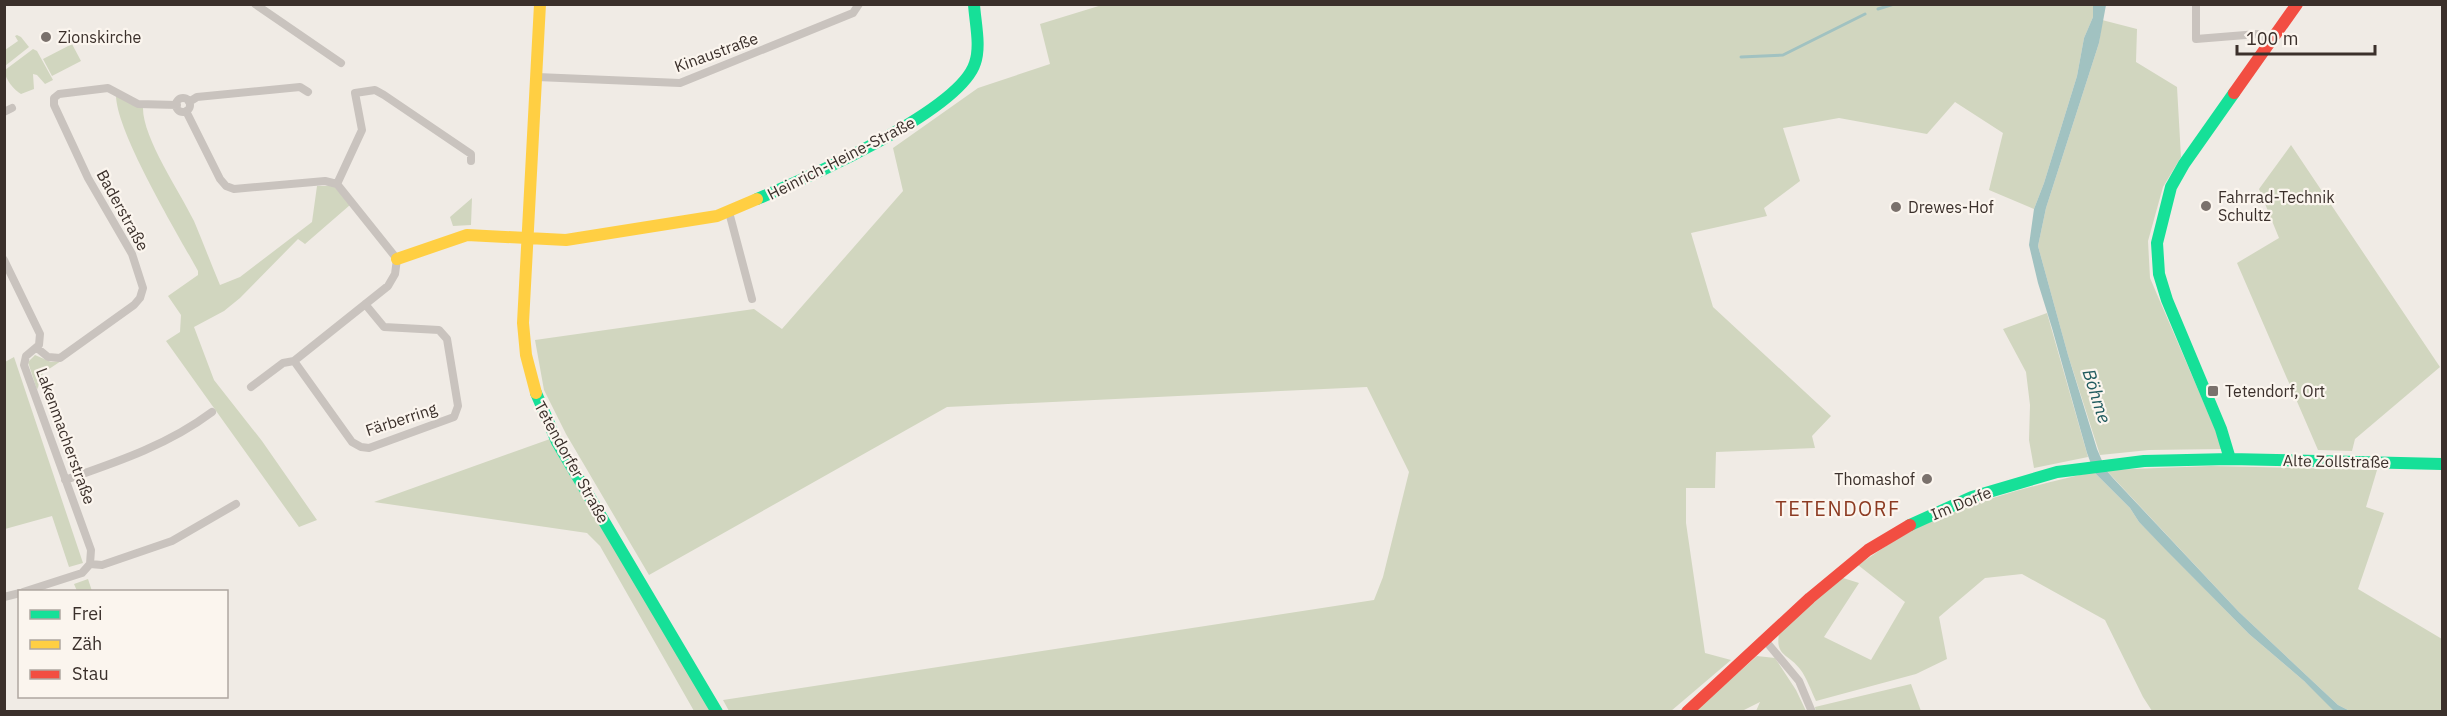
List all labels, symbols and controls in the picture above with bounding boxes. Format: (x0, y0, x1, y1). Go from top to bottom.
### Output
scale bar (2237, 18, 2375, 56)
place label: Zionskirche (58, 27, 141, 47)
text: 100 m (2246, 27, 2298, 50)
street label: Kinaustraße (671, 28, 761, 76)
marker: Zionskirche (39, 30, 53, 44)
street label: Heinrich-Heine-Straße (764, 112, 918, 204)
street label: Baderstraße (93, 166, 154, 254)
place label: Fahrrad-Technik Schultz (2218, 187, 2335, 225)
place label: Drewes-Hof (1908, 197, 1994, 217)
marker: Fahrrad-Technik Schultz (2199, 199, 2213, 213)
marker: Drewes-Hof (1889, 200, 1903, 214)
street label: Lakenmacherstraße (32, 365, 100, 507)
water label: Böhme (2077, 366, 2117, 426)
place label: Tetendorf, Ort (2225, 381, 2325, 401)
marker: Tetendorf, Ort (2206, 384, 2220, 398)
street label: Färberring (363, 398, 440, 440)
street label: Tetendorfer Straße (530, 398, 614, 527)
street label: Alte Zollstraße (2283, 450, 2389, 472)
place label: Thomashof (1834, 469, 1915, 489)
marker: Thomashof (1920, 472, 1934, 486)
street label: Im Dorfe (1928, 482, 1994, 524)
district label: TETENDORF (1775, 495, 1901, 522)
legend (18, 590, 228, 698)
text: Frei (72, 602, 103, 625)
text: Zäh (72, 632, 102, 655)
text: Stau (72, 662, 109, 685)

